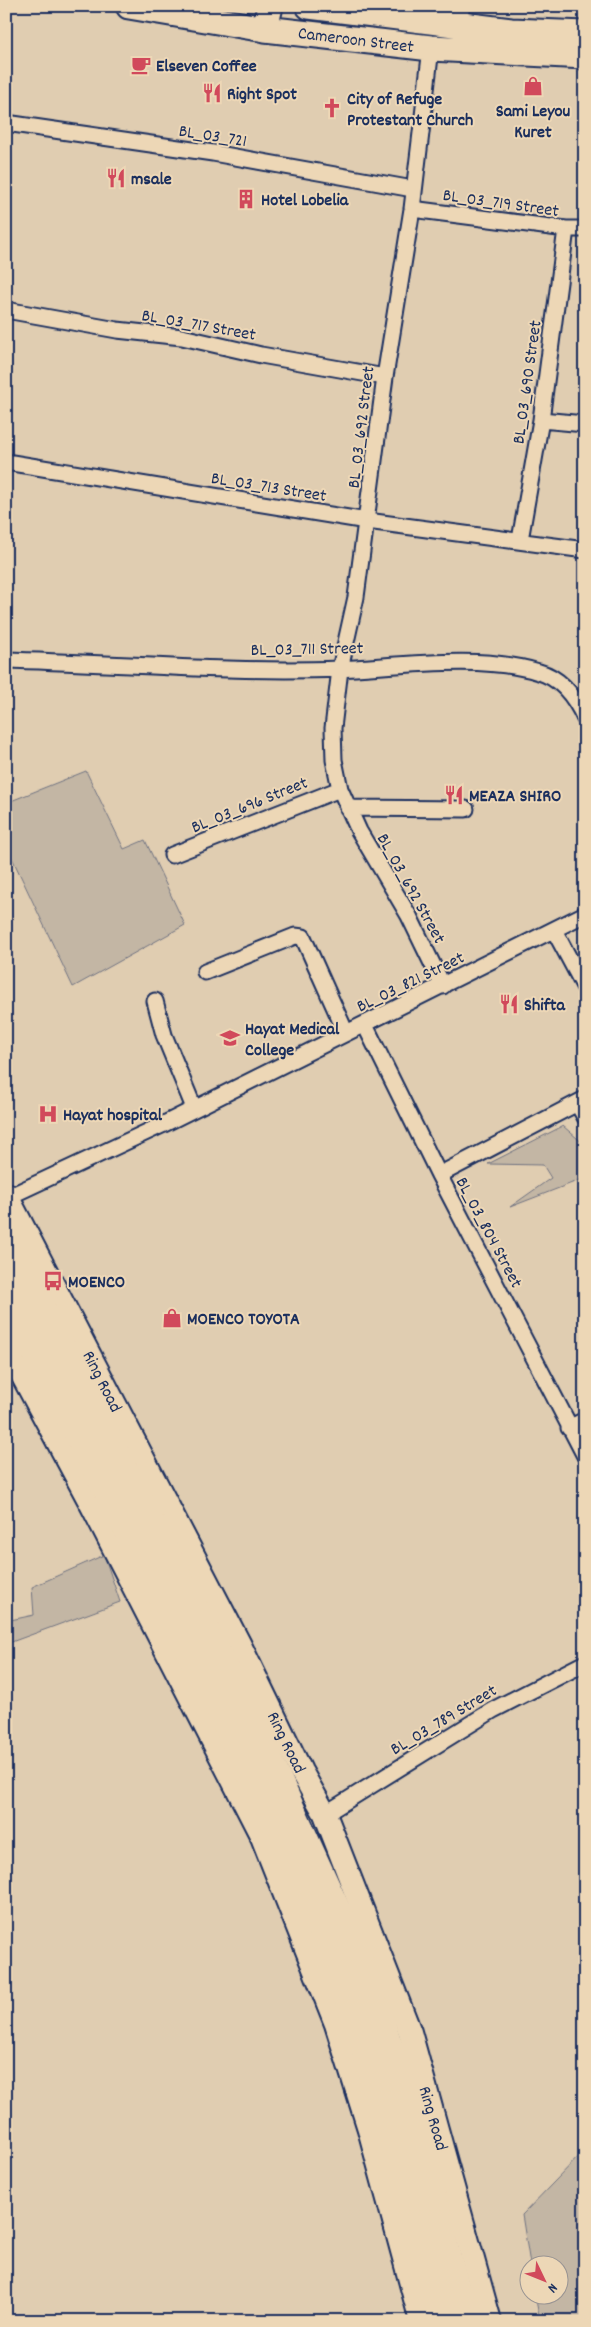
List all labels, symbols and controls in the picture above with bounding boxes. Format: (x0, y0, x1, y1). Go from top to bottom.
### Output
street label: Cameroon Street (296, 22, 415, 61)
cafe icon: Elseven Coffee (130, 54, 152, 76)
place label: Elseven Coffee (156, 55, 257, 80)
shop icon: Sami Leyou Kuret (522, 75, 544, 97)
restaurant icon: Right Spot (201, 82, 223, 104)
place label: Right Spot (227, 83, 297, 108)
place label: City of Refuge Protestant Church (347, 88, 473, 134)
church icon: City of Refuge Protestant Church (321, 97, 343, 119)
place label: Sami Leyou Kuret (496, 100, 570, 146)
street label: BL_03_721 (177, 120, 248, 155)
restaurant icon: msale (105, 167, 127, 189)
place label: msale (131, 168, 172, 193)
street label: BL_03_719 Street (441, 184, 561, 225)
building icon: Hotel Lobelia (235, 188, 257, 210)
place label: Hotel Lobelia (261, 189, 349, 214)
street label: BL_03_717 Street (139, 304, 258, 349)
street label: BL_03_690 Street (507, 319, 550, 446)
street label: BL_03_692 Street (343, 365, 382, 490)
street label: BL_03_713 Street (209, 467, 329, 510)
street label: BL_03_711 Street (251, 637, 364, 664)
street label: BL_03_696 Street (188, 771, 312, 841)
restaurant icon: MEAZA SHIRO (443, 784, 465, 806)
place label: MEAZA SHIRO (469, 785, 561, 810)
street label: BL_03_692 Street (369, 829, 451, 949)
street label: BL_03_821 Street (353, 946, 469, 1020)
restaurant icon: Shifta (498, 993, 520, 1015)
place label: Shifta (524, 994, 565, 1019)
place label: Hayat Medical College (245, 1018, 340, 1064)
school or university icon: Hayat Medical College (219, 1027, 241, 1049)
hospital icon: Hayat hospital (37, 1103, 59, 1125)
place label: Hayat hospital (63, 1104, 163, 1129)
street label: BL_03_804 Street (448, 1173, 528, 1293)
bus stop icon: MOENCO (42, 1270, 64, 1292)
place label: MOENCO (68, 1271, 125, 1296)
shop icon: MOENCO TOYOTA (161, 1307, 183, 1329)
place label: MOENCO TOYOTA (187, 1308, 300, 1333)
street label: Ring Road (75, 1347, 127, 1417)
street label: BL_03_789 Street (386, 1679, 503, 1763)
street label: Ring Road (259, 1708, 310, 1778)
street label: Ring Road (410, 2083, 453, 2154)
north arrow (518, 2254, 568, 2304)
text: N (542, 2278, 562, 2297)

